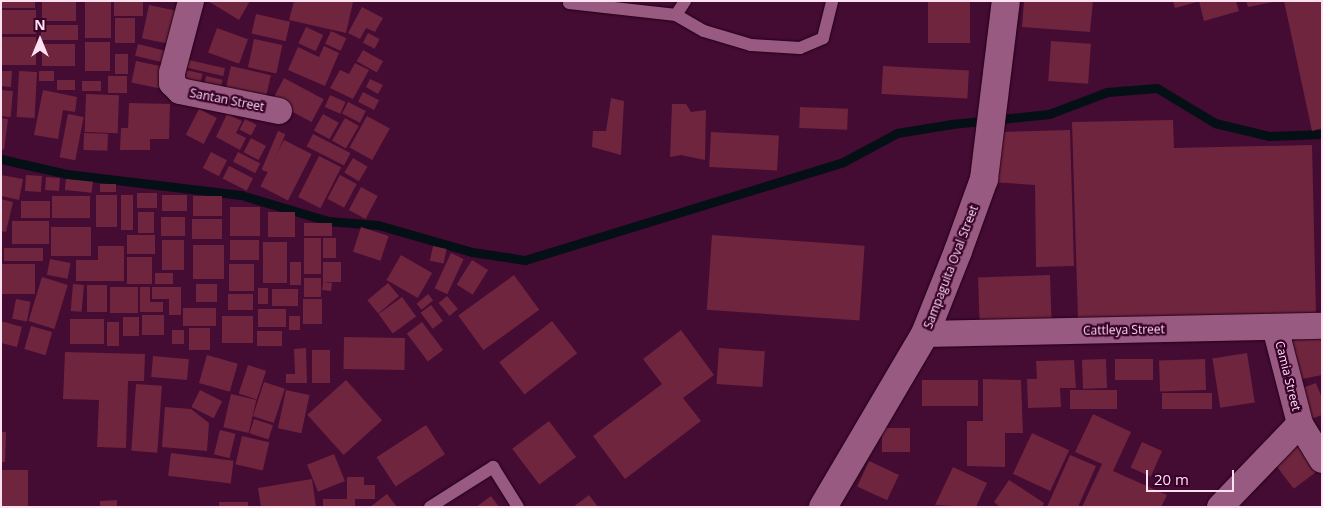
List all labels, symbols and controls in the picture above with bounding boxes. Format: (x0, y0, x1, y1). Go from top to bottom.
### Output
north arrow (15, 15, 65, 65)
text: N (34, 15, 46, 34)
street label: Santan Street (189, 86, 265, 114)
street label: Sampaguita Oval Street (921, 203, 981, 331)
street label: Cattleya Street (1083, 322, 1165, 338)
street label: Camia Street (1272, 339, 1304, 413)
scale bar (1148, 460, 1236, 492)
text: 20 m (1154, 469, 1189, 489)

